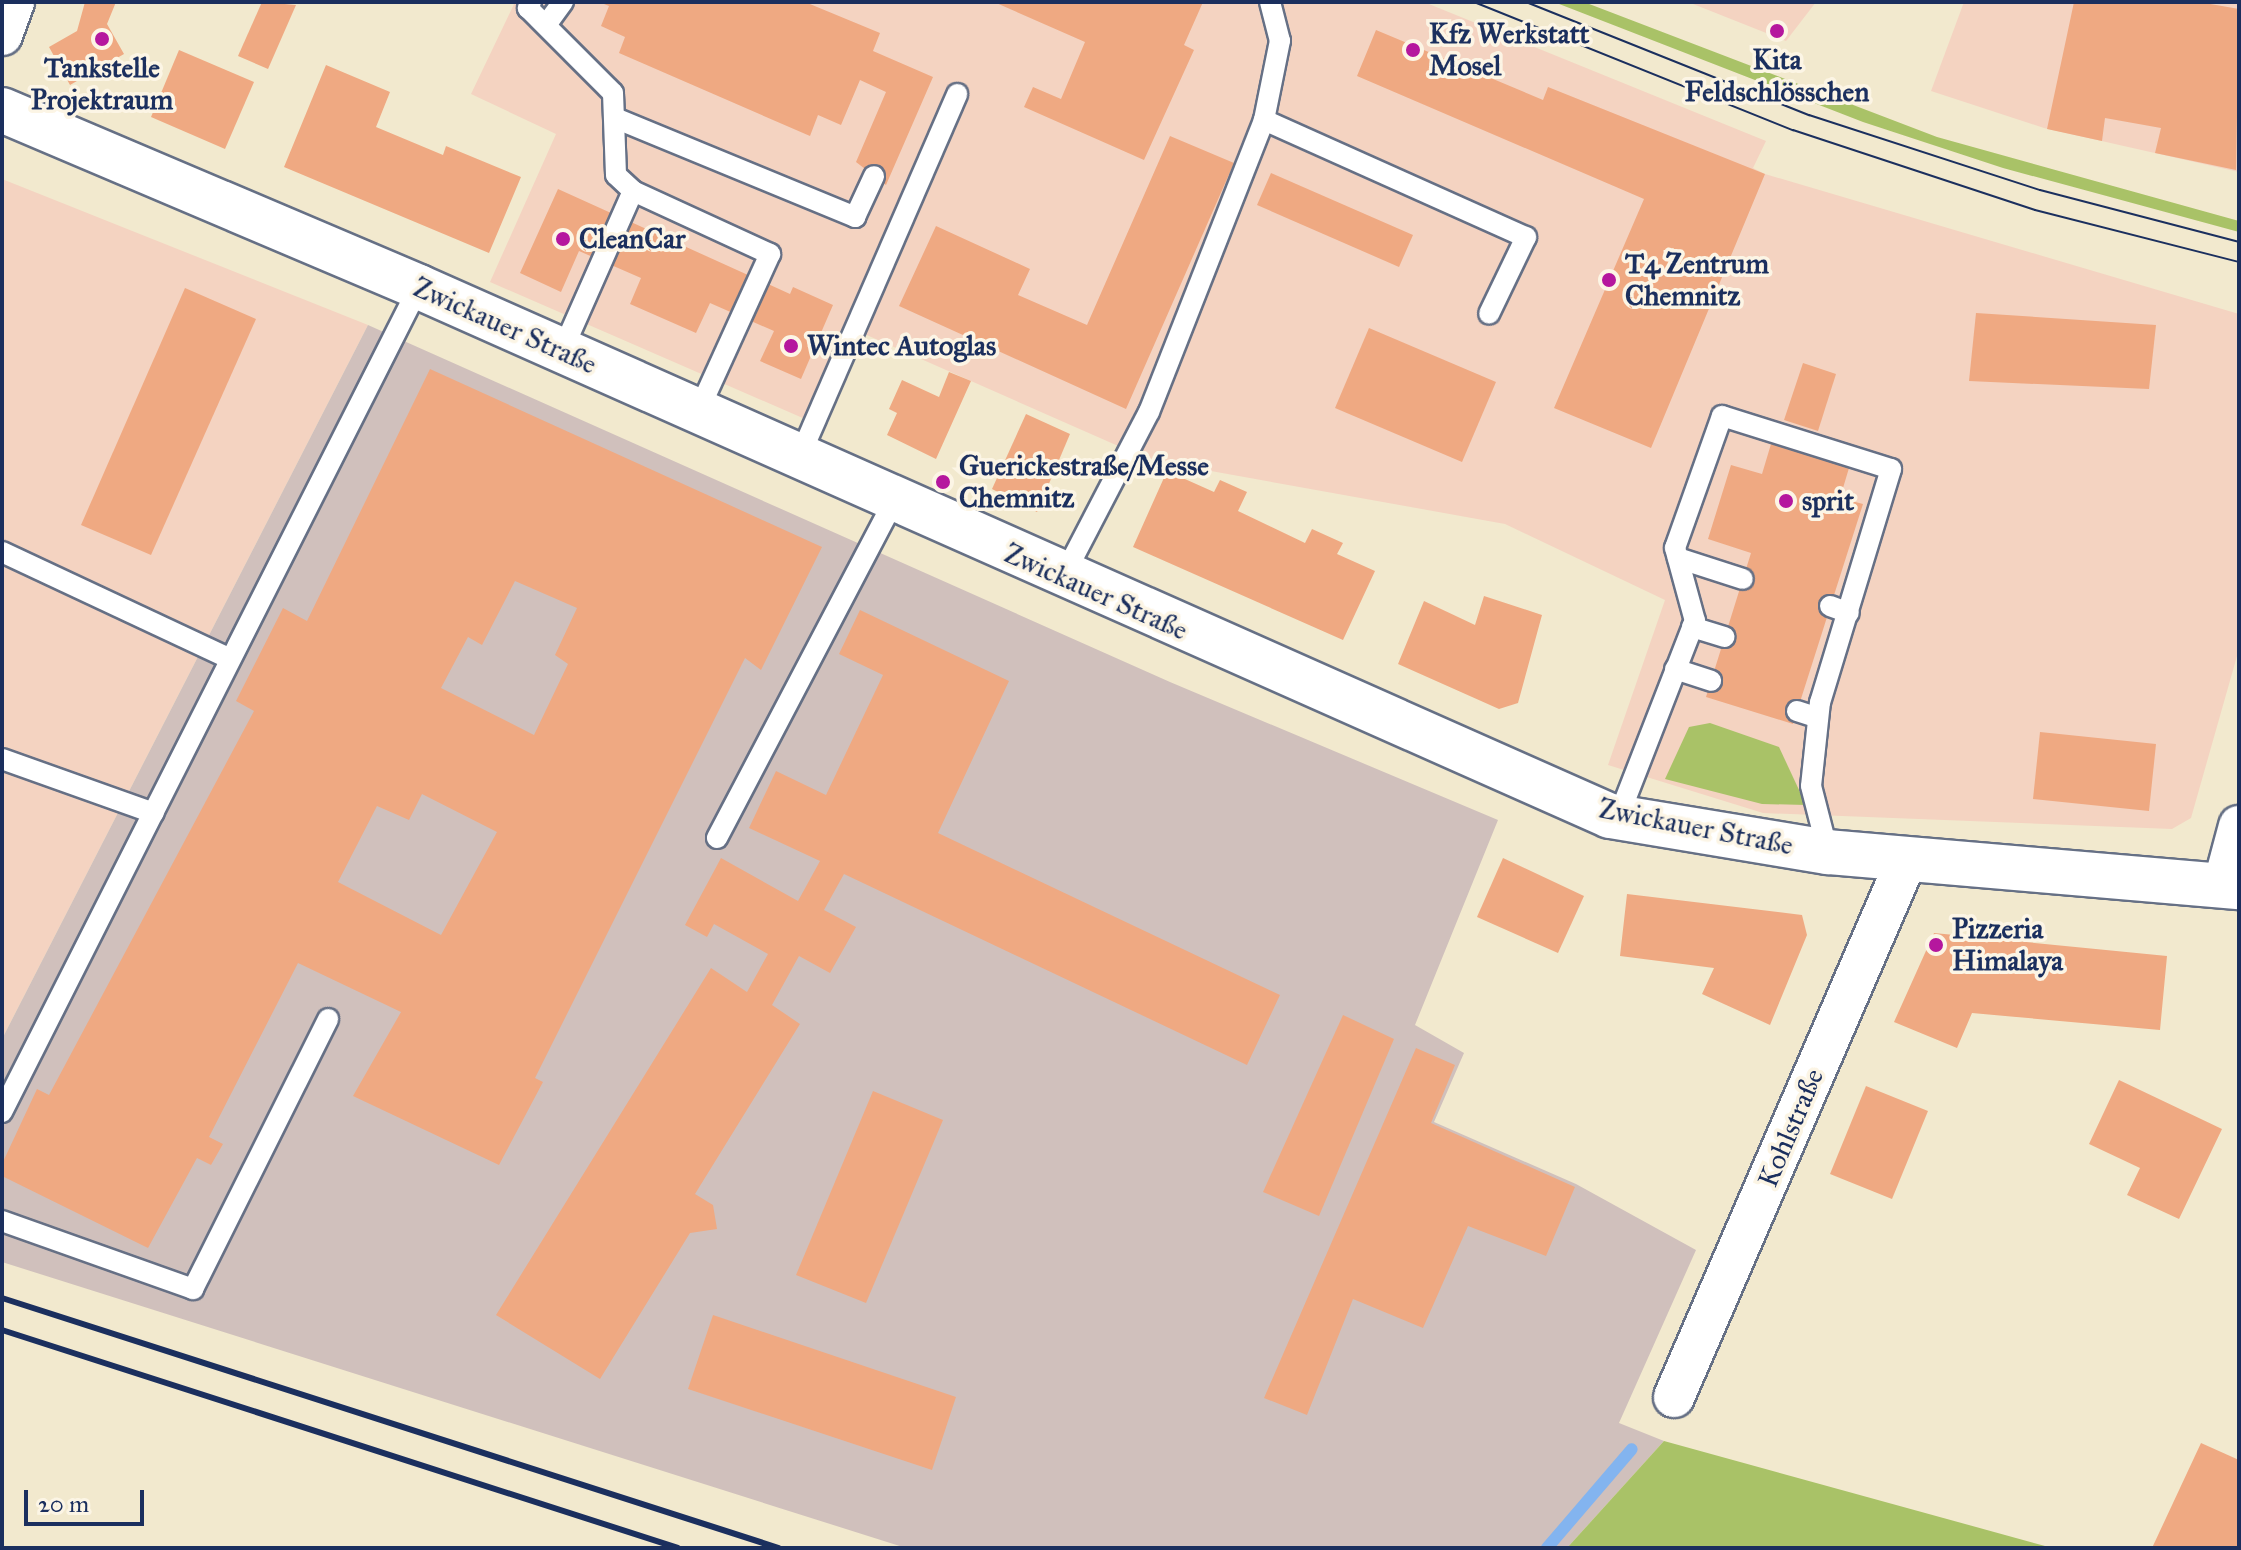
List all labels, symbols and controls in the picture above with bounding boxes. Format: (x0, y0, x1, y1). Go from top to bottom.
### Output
place label: Kfz Werkstatt Mosel (1429, 17, 1589, 83)
marker: Kita Feldschlösschen (1768, 22, 1786, 40)
marker: Tankstelle Projektraum (93, 30, 111, 48)
marker: Kfz Werkstatt Mosel (1404, 41, 1422, 59)
place label: Kita Feldschlösschen (1685, 43, 1869, 109)
place label: Tankstelle Projektraum (31, 51, 173, 117)
place label: CleanCar (579, 222, 686, 256)
marker: CleanCar (554, 230, 572, 248)
place label: T4 Zentrum Chemnitz (1625, 247, 1769, 313)
street label: Zwickauer Straße (408, 271, 602, 381)
marker: T4 Zentrum Chemnitz (1600, 271, 1618, 289)
place label: Wintec Autoglas (807, 329, 996, 363)
marker: Wintec Autoglas (782, 337, 800, 355)
place label: Guerickestraße/Messe Chemnitz (959, 449, 1209, 515)
marker: Guerickestraße/Messe Chemnitz (934, 473, 952, 491)
place label: sprit (1802, 484, 1854, 518)
marker: sprit (1777, 492, 1795, 510)
street label: Zwickauer Straße (999, 537, 1193, 647)
street label: Zwickauer Straße (1596, 792, 1796, 862)
place label: Pizzeria Himalaya (1952, 912, 2063, 978)
marker: Pizzeria Himalaya (1927, 936, 1945, 954)
street label: Kohlstraße (1751, 1064, 1831, 1192)
scale bar (28, 1474, 148, 1524)
text: 20 m (38, 1489, 89, 1519)

